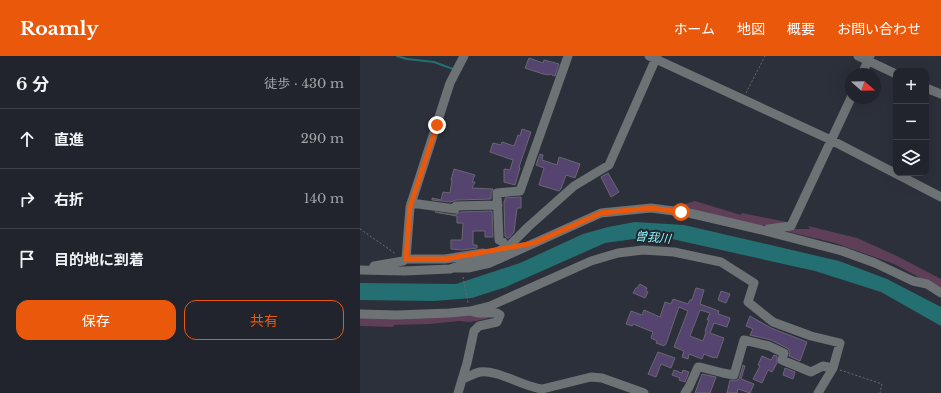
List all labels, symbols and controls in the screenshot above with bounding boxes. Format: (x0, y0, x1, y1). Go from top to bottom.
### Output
text: Roamly (20, 17, 99, 40)
text: ホーム (673, 20, 715, 38)
text: 地図 (737, 20, 765, 38)
text: 概要 (787, 20, 815, 38)
text: お問い合わせ (837, 20, 921, 38)
north arrow (845, 68, 881, 104)
map controls (893, 68, 929, 176)
button: + (893, 68, 929, 104)
text: 6 分 (16, 74, 49, 95)
text: 徒歩 · 430 m (264, 75, 344, 92)
button: − (893, 104, 929, 140)
route end (428, 116, 446, 134)
icon: ahead (16, 128, 38, 150)
text: 直進 (54, 130, 84, 149)
text: 290 m (301, 130, 344, 147)
button: layers (893, 140, 929, 176)
icon: right (16, 188, 38, 210)
text: 右折 (54, 190, 84, 209)
text: 140 m (304, 190, 344, 207)
route start (672, 203, 690, 221)
water label: 曽我川 (634, 228, 674, 246)
icon: arrive (16, 248, 38, 270)
text: 目的地に到着 (54, 250, 144, 269)
button: 保存 (16, 300, 176, 340)
button: 共有 (184, 300, 344, 340)

